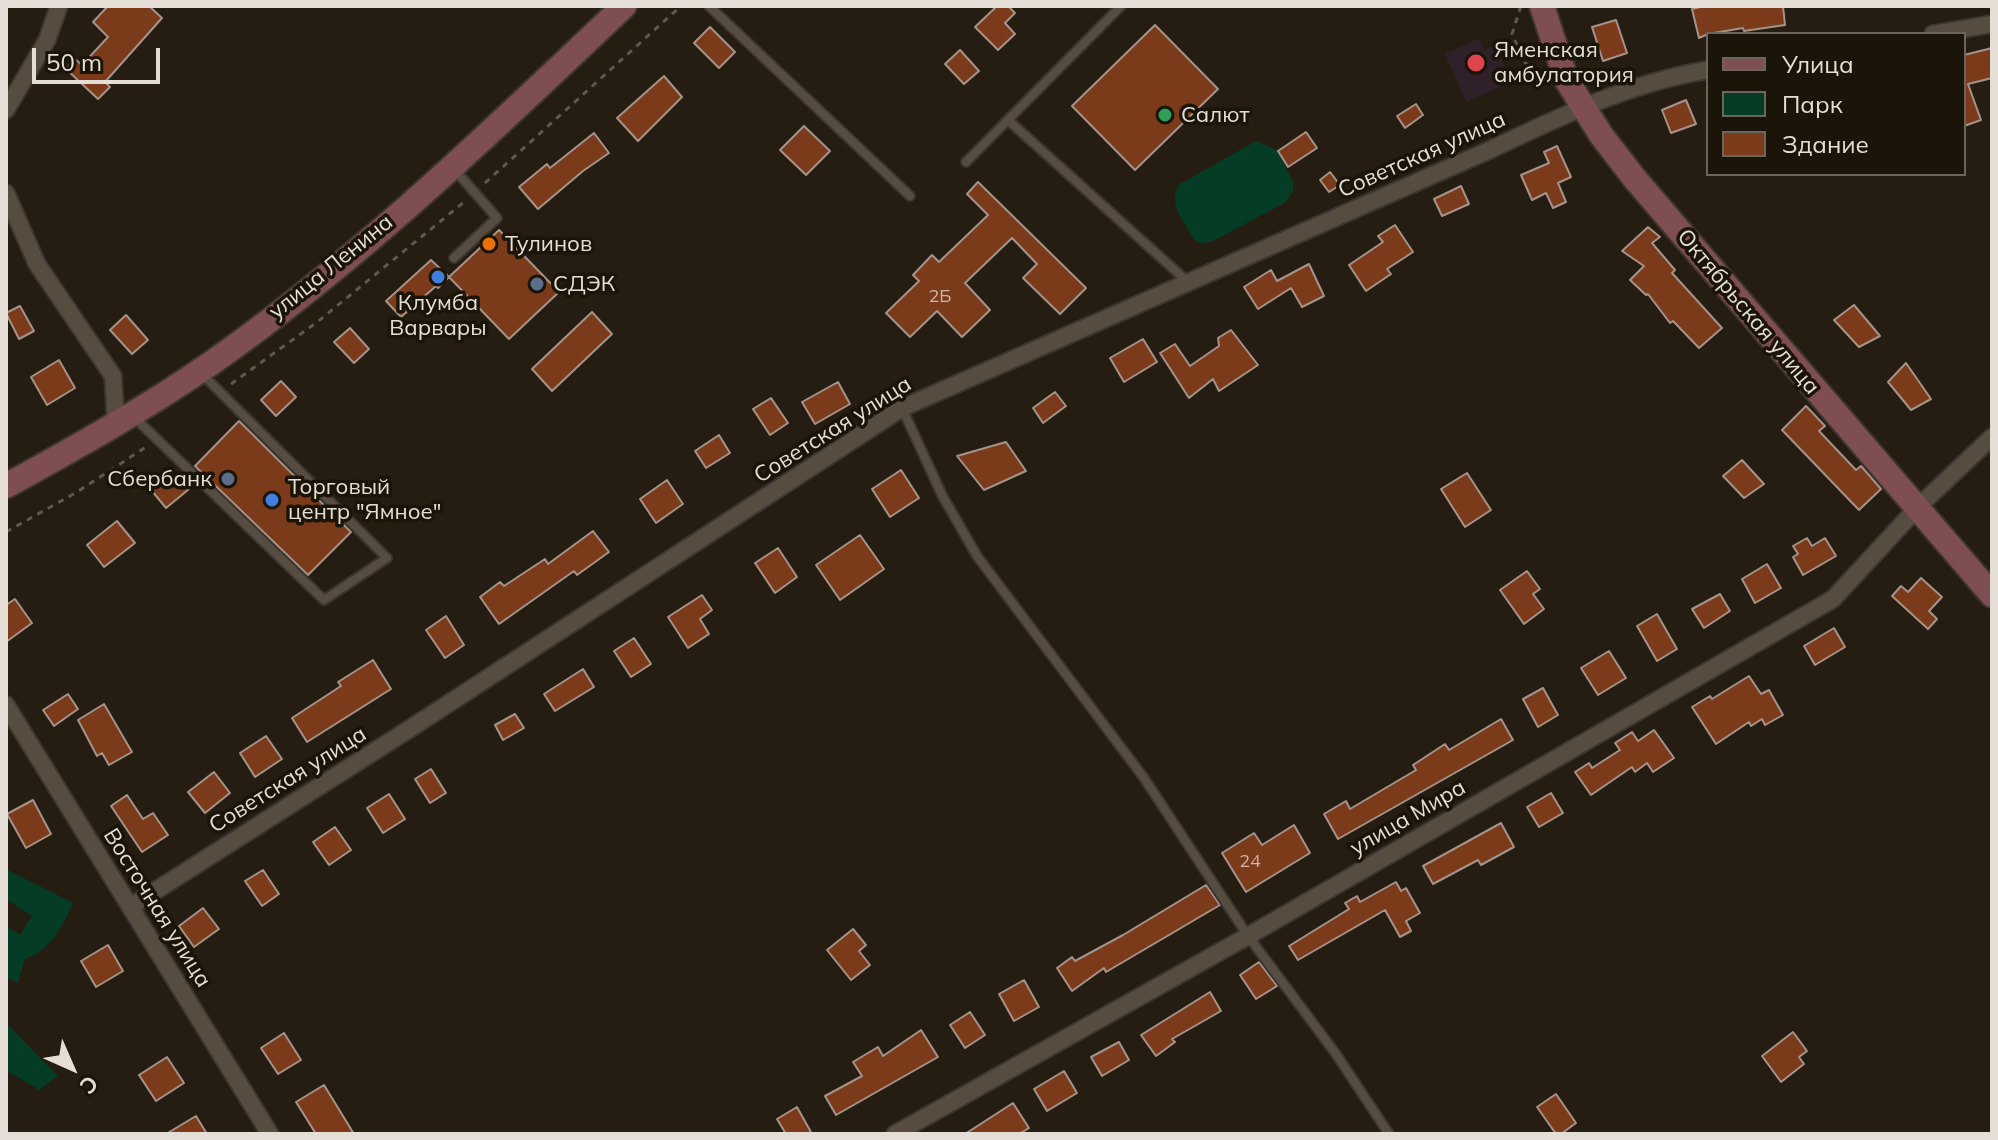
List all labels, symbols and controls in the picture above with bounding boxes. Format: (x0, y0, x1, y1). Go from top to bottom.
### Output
scale bar (36, 32, 164, 82)
legend (1706, 32, 1966, 176)
place label: Яменская амбулатория (1494, 37, 1634, 88)
text: 50 m (46, 47, 102, 77)
text: Улица (1782, 49, 1854, 79)
marker: Яменская амбулатория (1465, 52, 1487, 74)
text: Парк (1782, 89, 1843, 119)
place label: Салют (1181, 102, 1249, 128)
marker: Салют (1156, 106, 1174, 124)
street label: Советская улица (1334, 106, 1510, 204)
text: Здание (1782, 129, 1869, 159)
street label: улица Ленина (264, 209, 398, 325)
street label: Октябрьская улица (1671, 224, 1825, 400)
place label: Тулинов (505, 231, 592, 257)
marker: Тулинов (480, 235, 498, 253)
marker: Клумба Варвары (429, 268, 447, 286)
place label: СДЭК (553, 271, 615, 297)
marker: СДЭК (528, 275, 546, 293)
house number: 2Б (929, 286, 951, 308)
place label: Клумба Варвары (389, 290, 487, 342)
street label: Советская улица (750, 371, 916, 489)
place label: Сбербанк (107, 466, 212, 492)
marker: Сбербанк (219, 470, 237, 488)
place label: Торговый центр "Ямное" (288, 474, 441, 526)
marker: Торговый центр "Ямное" (263, 491, 281, 509)
street label: Советская улица (205, 721, 371, 839)
street label: улица Мира (1346, 774, 1470, 862)
street label: Восточная улица (97, 824, 217, 992)
house number: 24 (1239, 851, 1261, 873)
north arrow (32, 1028, 112, 1108)
text: С (74, 1070, 104, 1100)

